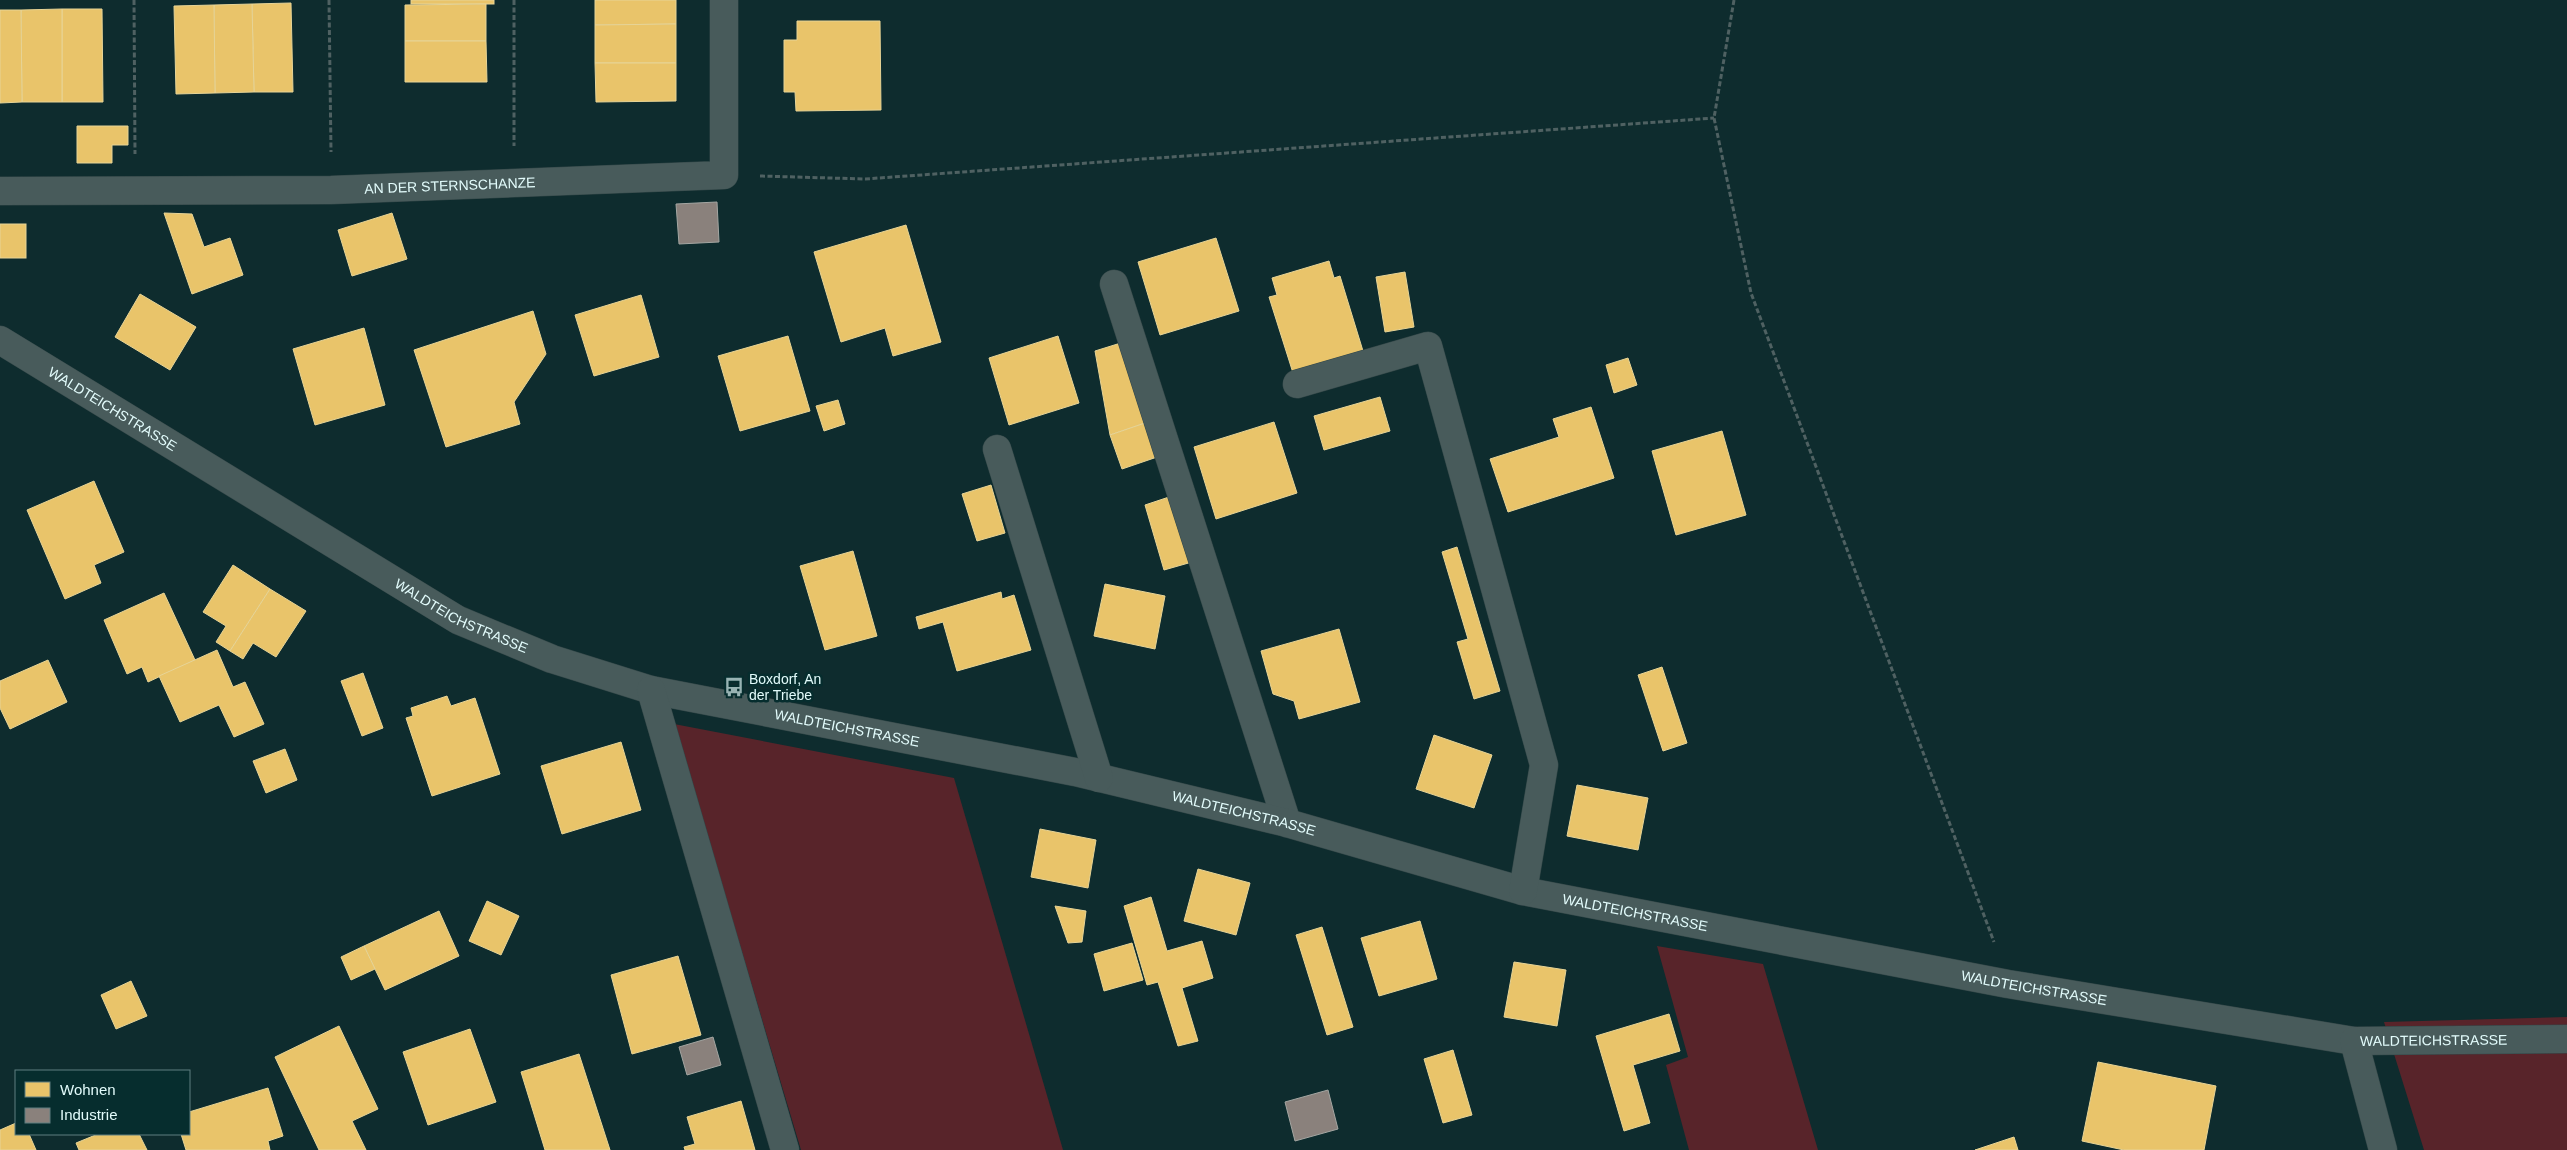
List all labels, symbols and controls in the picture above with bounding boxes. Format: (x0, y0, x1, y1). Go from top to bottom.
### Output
street label: AN DER STERNSCHANZE (364, 174, 536, 197)
street label: WALDTEICHSTRASSE (46, 364, 180, 454)
street label: WALDTEICHSTRASSE (392, 575, 530, 656)
place label: Boxdorf, An der Triebe (749, 671, 821, 703)
bus stop icon: Boxdorf, An der Triebe (723, 676, 745, 698)
street label: WALDTEICHSTRASSE (773, 706, 921, 750)
street label: WALDTEICHSTRASSE (1170, 788, 1318, 839)
street label: WALDTEICHSTRASSE (1561, 891, 1709, 934)
street label: WALDTEICHSTRASSE (1960, 967, 2108, 1008)
street label: WALDTEICHSTRASSE (2360, 1032, 2507, 1049)
legend (15, 1070, 190, 1135)
text: Wohnen (60, 1081, 116, 1098)
text: Industrie (60, 1106, 118, 1123)

